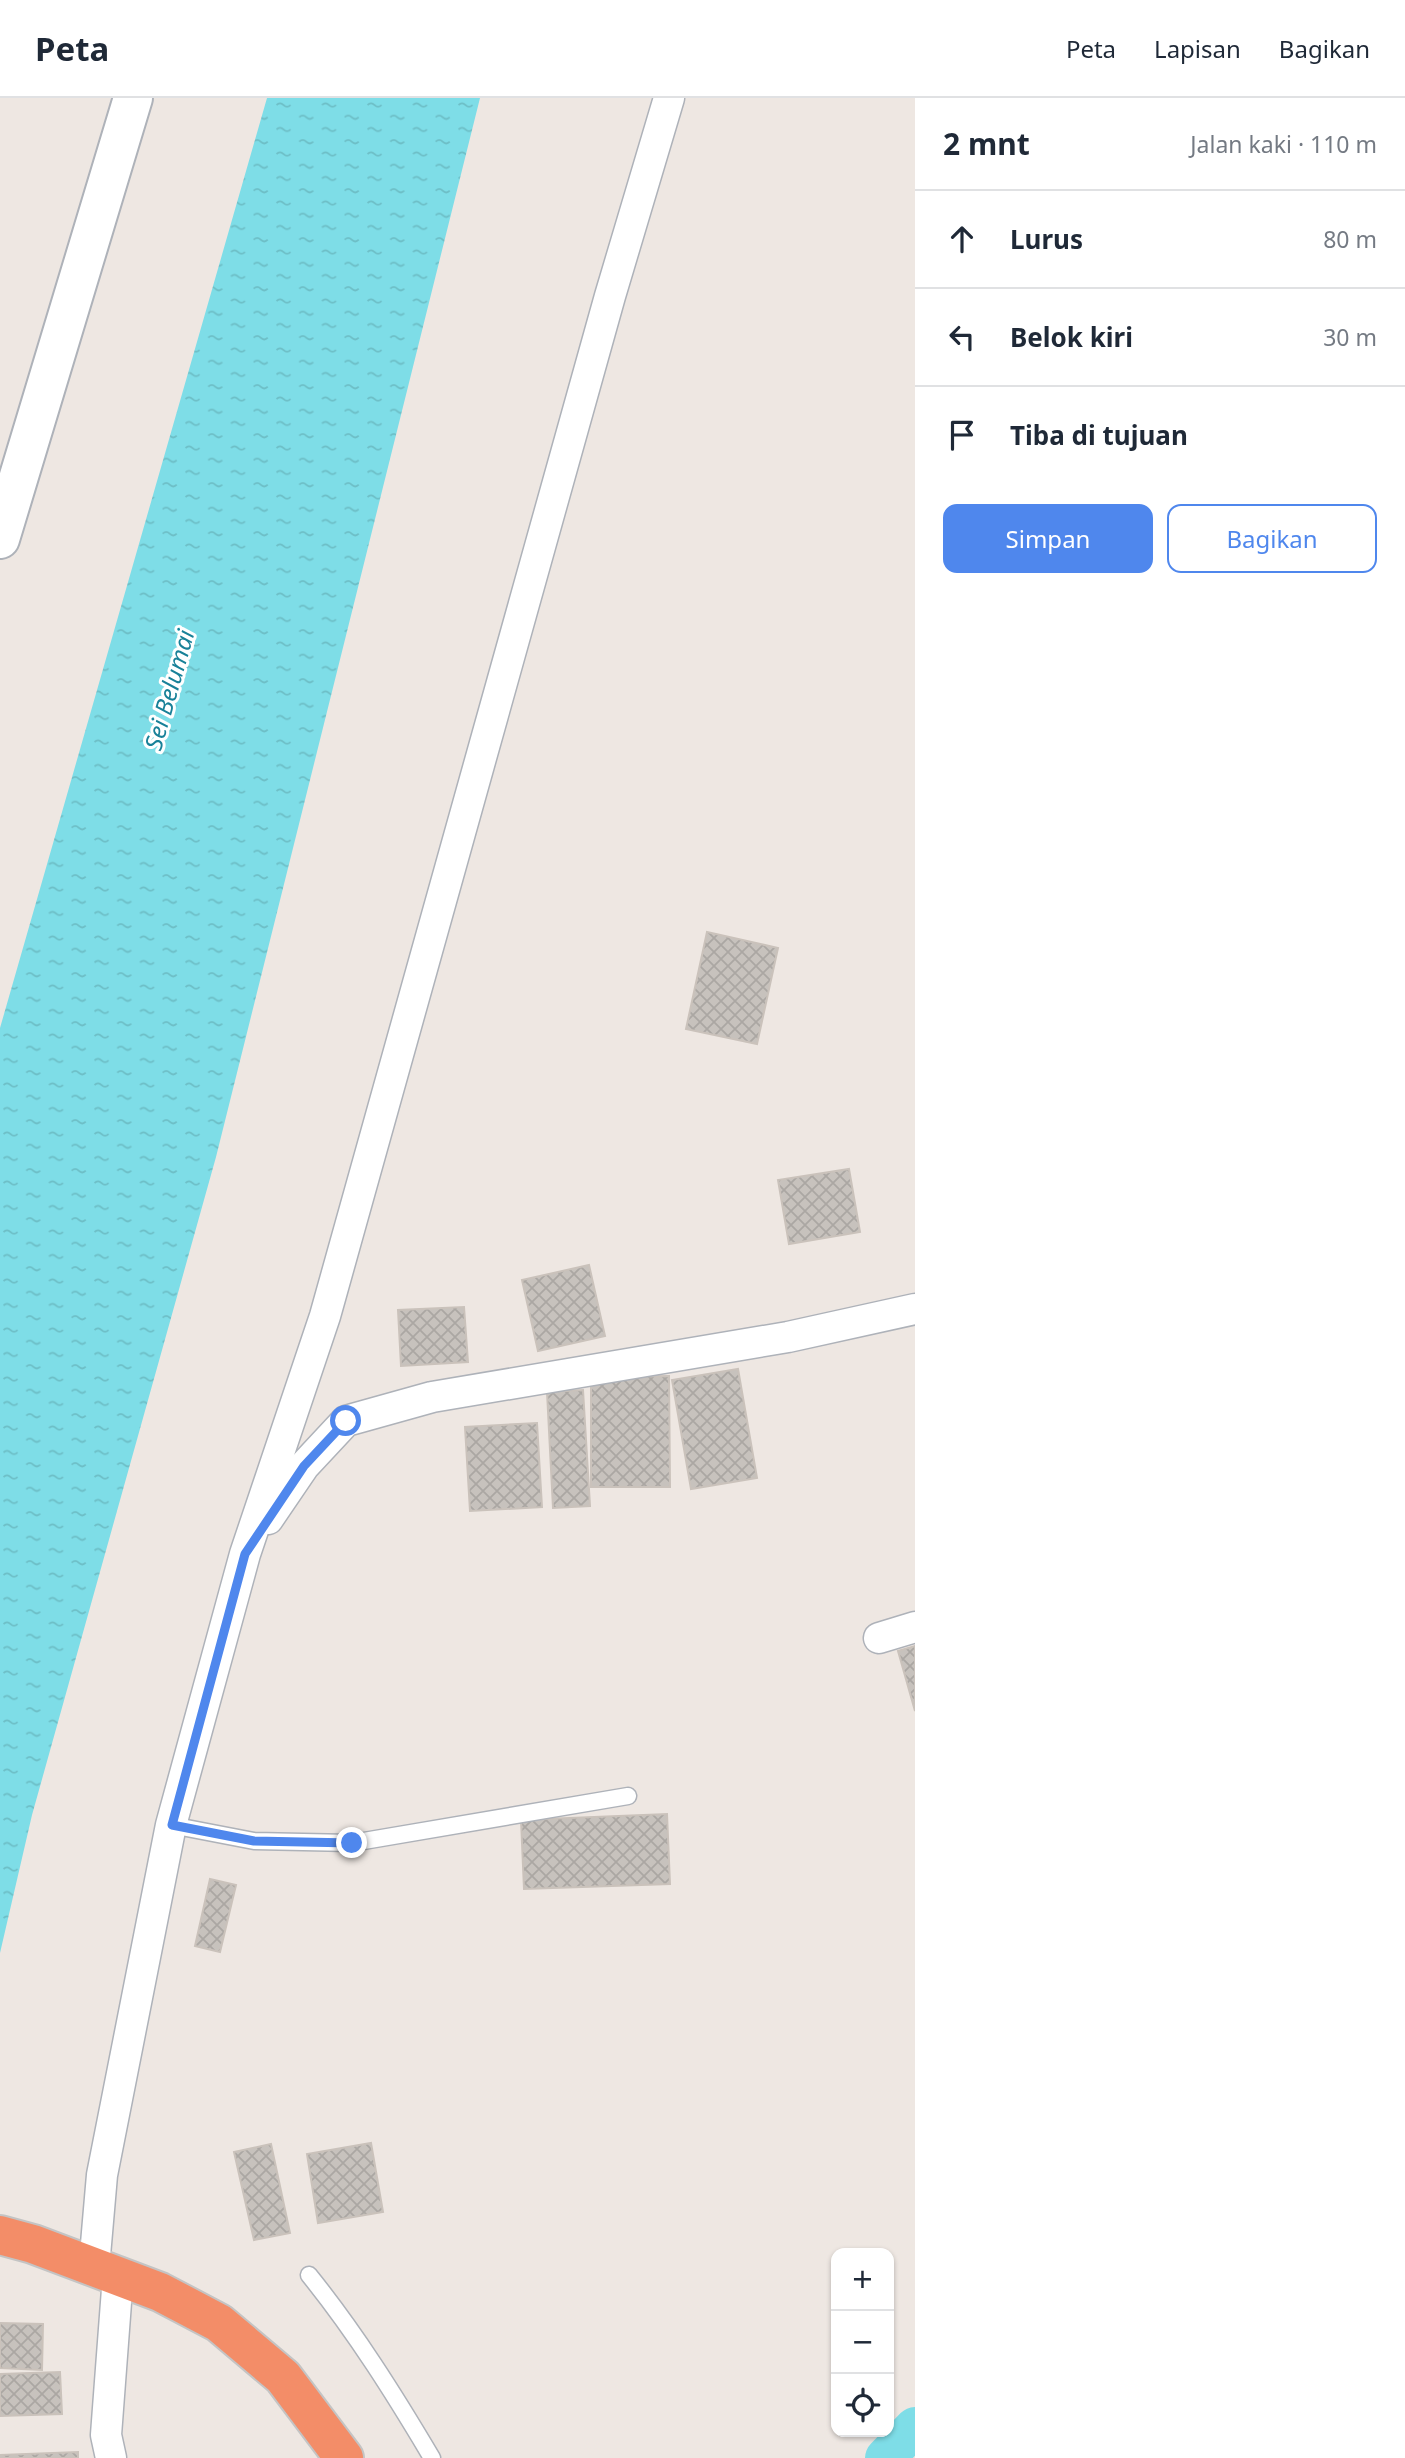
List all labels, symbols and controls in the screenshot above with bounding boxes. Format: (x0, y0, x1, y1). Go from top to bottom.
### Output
text: Peta (35, 26, 109, 71)
text: Peta (1066, 32, 1116, 65)
text: Lapisan (1154, 32, 1241, 65)
text: Bagikan (1279, 32, 1370, 65)
text: 2 mnt (943, 123, 1030, 164)
text: Jalan kaki · 110 m (1190, 128, 1377, 160)
icon: ahead (943, 220, 981, 258)
text: Lurus (1010, 221, 1083, 257)
text: 80 m (1323, 223, 1377, 255)
icon: left (943, 318, 981, 356)
text: Belok kiri (1010, 319, 1133, 355)
text: 30 m (1323, 321, 1377, 353)
icon: arrive (943, 416, 981, 454)
text: Tiba di tujuan (1010, 417, 1188, 453)
button: Simpan (943, 504, 1153, 573)
button: Bagikan (1167, 504, 1377, 573)
water label: Sei Belumai (136, 625, 202, 754)
route start (330, 1405, 361, 1436)
route end (336, 1827, 367, 1858)
map controls (831, 2248, 894, 2437)
button: + (831, 2248, 894, 2311)
button: − (831, 2311, 894, 2374)
button: locate (831, 2374, 894, 2437)

